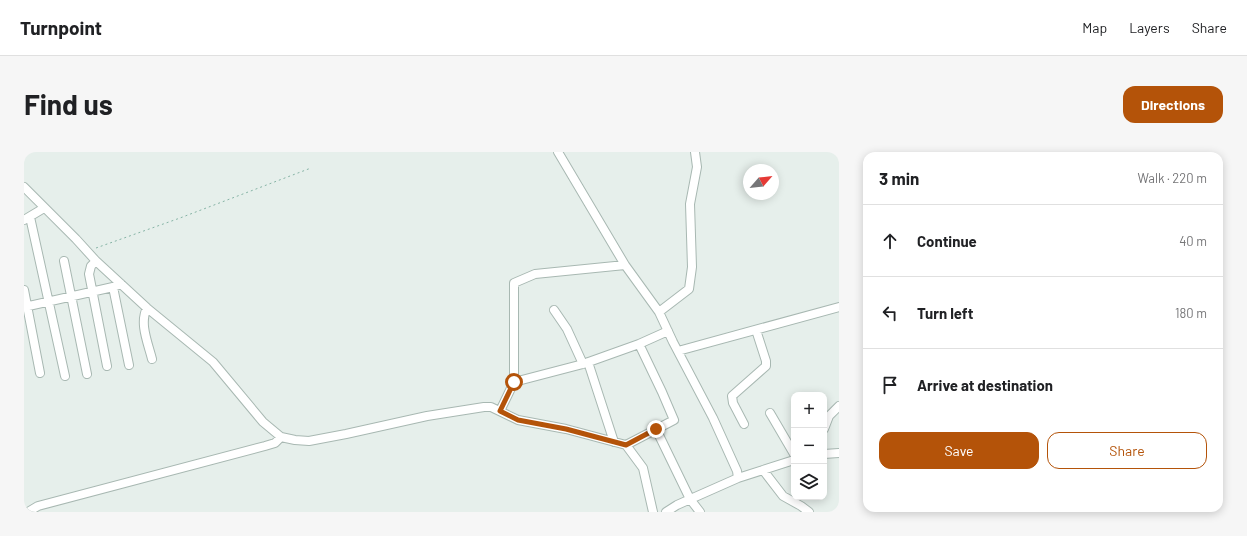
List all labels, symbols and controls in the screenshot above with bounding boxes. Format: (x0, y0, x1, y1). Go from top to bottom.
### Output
text: Turnpoint (20, 16, 102, 39)
text: Map (1082, 19, 1107, 36)
text: Layers (1129, 19, 1170, 36)
text: Share (1192, 19, 1227, 36)
button: Directions (1123, 86, 1223, 123)
text: Find us (24, 87, 113, 121)
north arrow (743, 164, 779, 200)
text: 3 min (879, 168, 919, 188)
text: Walk · 220 m (1137, 170, 1207, 186)
icon: ahead (879, 230, 901, 252)
text: Continue (917, 232, 977, 250)
text: 40 m (1179, 233, 1207, 249)
icon: left (879, 302, 901, 324)
text: Turn left (917, 304, 973, 322)
text: 180 m (1175, 305, 1207, 321)
route start (505, 373, 523, 391)
icon: arrive (879, 374, 901, 396)
text: Arrive at destination (917, 376, 1053, 394)
map controls (791, 392, 827, 500)
button: + (791, 392, 827, 428)
route end (647, 420, 665, 438)
button: − (791, 428, 827, 464)
button: Save (879, 432, 1039, 469)
button: Share (1047, 432, 1207, 469)
button: layers (791, 464, 827, 500)

